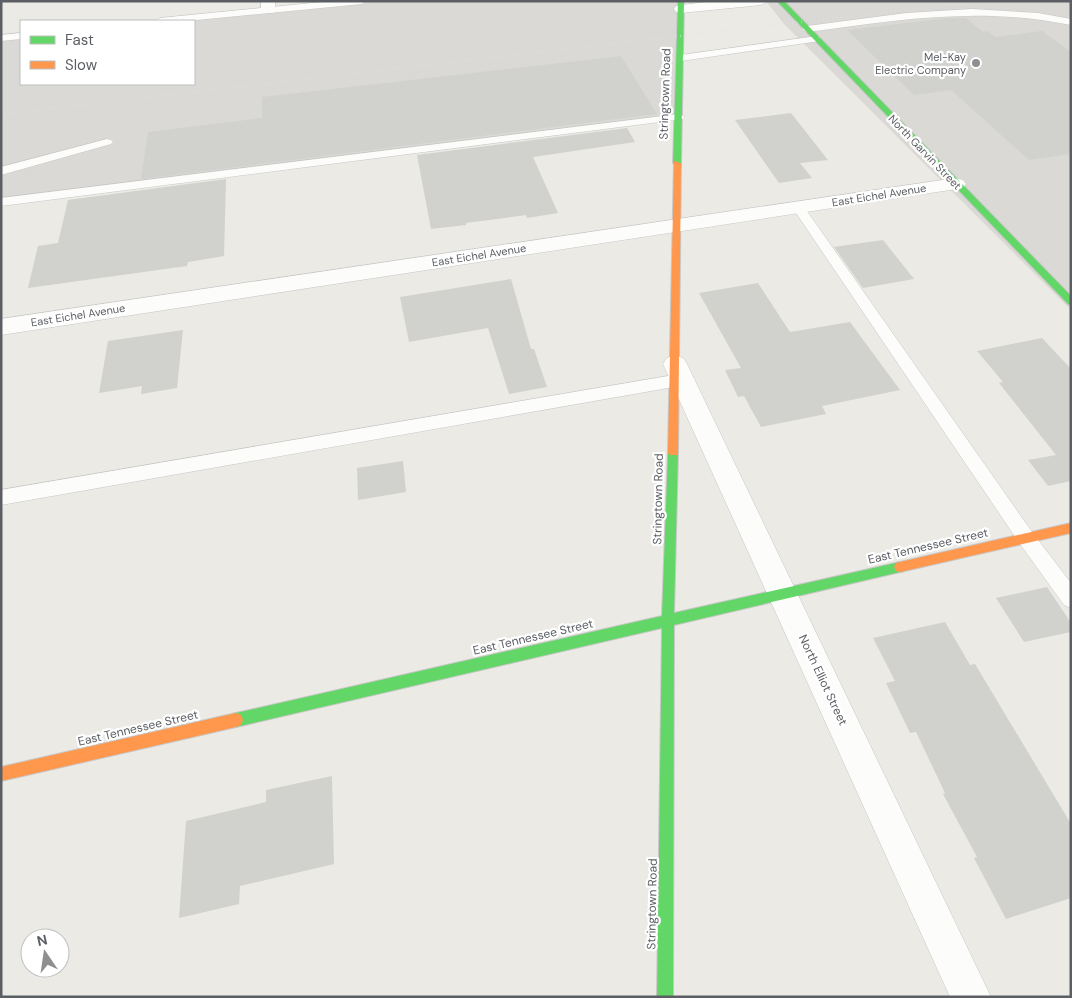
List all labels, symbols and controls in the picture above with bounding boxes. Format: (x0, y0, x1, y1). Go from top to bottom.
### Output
legend (20, 20, 195, 85)
text: Fast (65, 30, 94, 50)
street label: Stringtown Road (655, 48, 675, 140)
place label: Mel-Kay Electric Company (875, 50, 966, 77)
text: Slow (65, 55, 98, 75)
marker: Mel-Kay Electric Company (970, 57, 982, 69)
street label: North Garvin Street (886, 112, 964, 192)
street label: East Eichel Avenue (831, 181, 927, 209)
street label: East Eichel Avenue (431, 241, 527, 269)
street label: East Eichel Avenue (30, 301, 126, 329)
street label: Stringtown Road (649, 453, 667, 545)
street label: East Tennessee Street (866, 524, 990, 568)
street label: East Tennessee Street (471, 615, 595, 659)
street label: North Elliot Street (795, 632, 851, 728)
street label: East Tennessee Street (76, 706, 200, 750)
street label: Stringtown Road (643, 858, 661, 950)
north arrow (20, 928, 70, 978)
text: N (35, 930, 49, 950)

